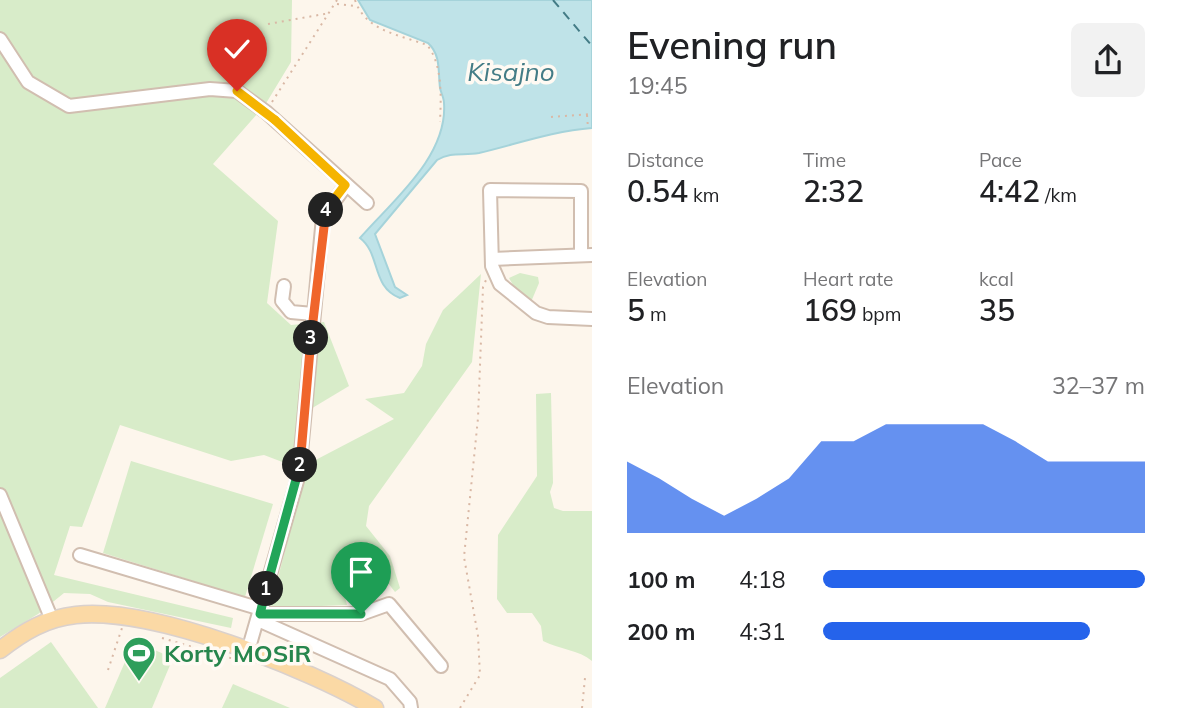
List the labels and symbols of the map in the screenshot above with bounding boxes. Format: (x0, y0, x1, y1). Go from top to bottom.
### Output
pin (207, 19, 267, 91)
water label: Kisajno (467, 55, 555, 88)
pin: 4 (308, 192, 344, 228)
pin: 3 (294, 320, 328, 356)
pin: 2 (282, 448, 318, 482)
pin (331, 542, 391, 614)
pin: 1 (248, 572, 284, 606)
sports icon: Korty MOSiR (120, 634, 158, 683)
place label: Korty MOSiR (164, 638, 311, 668)

